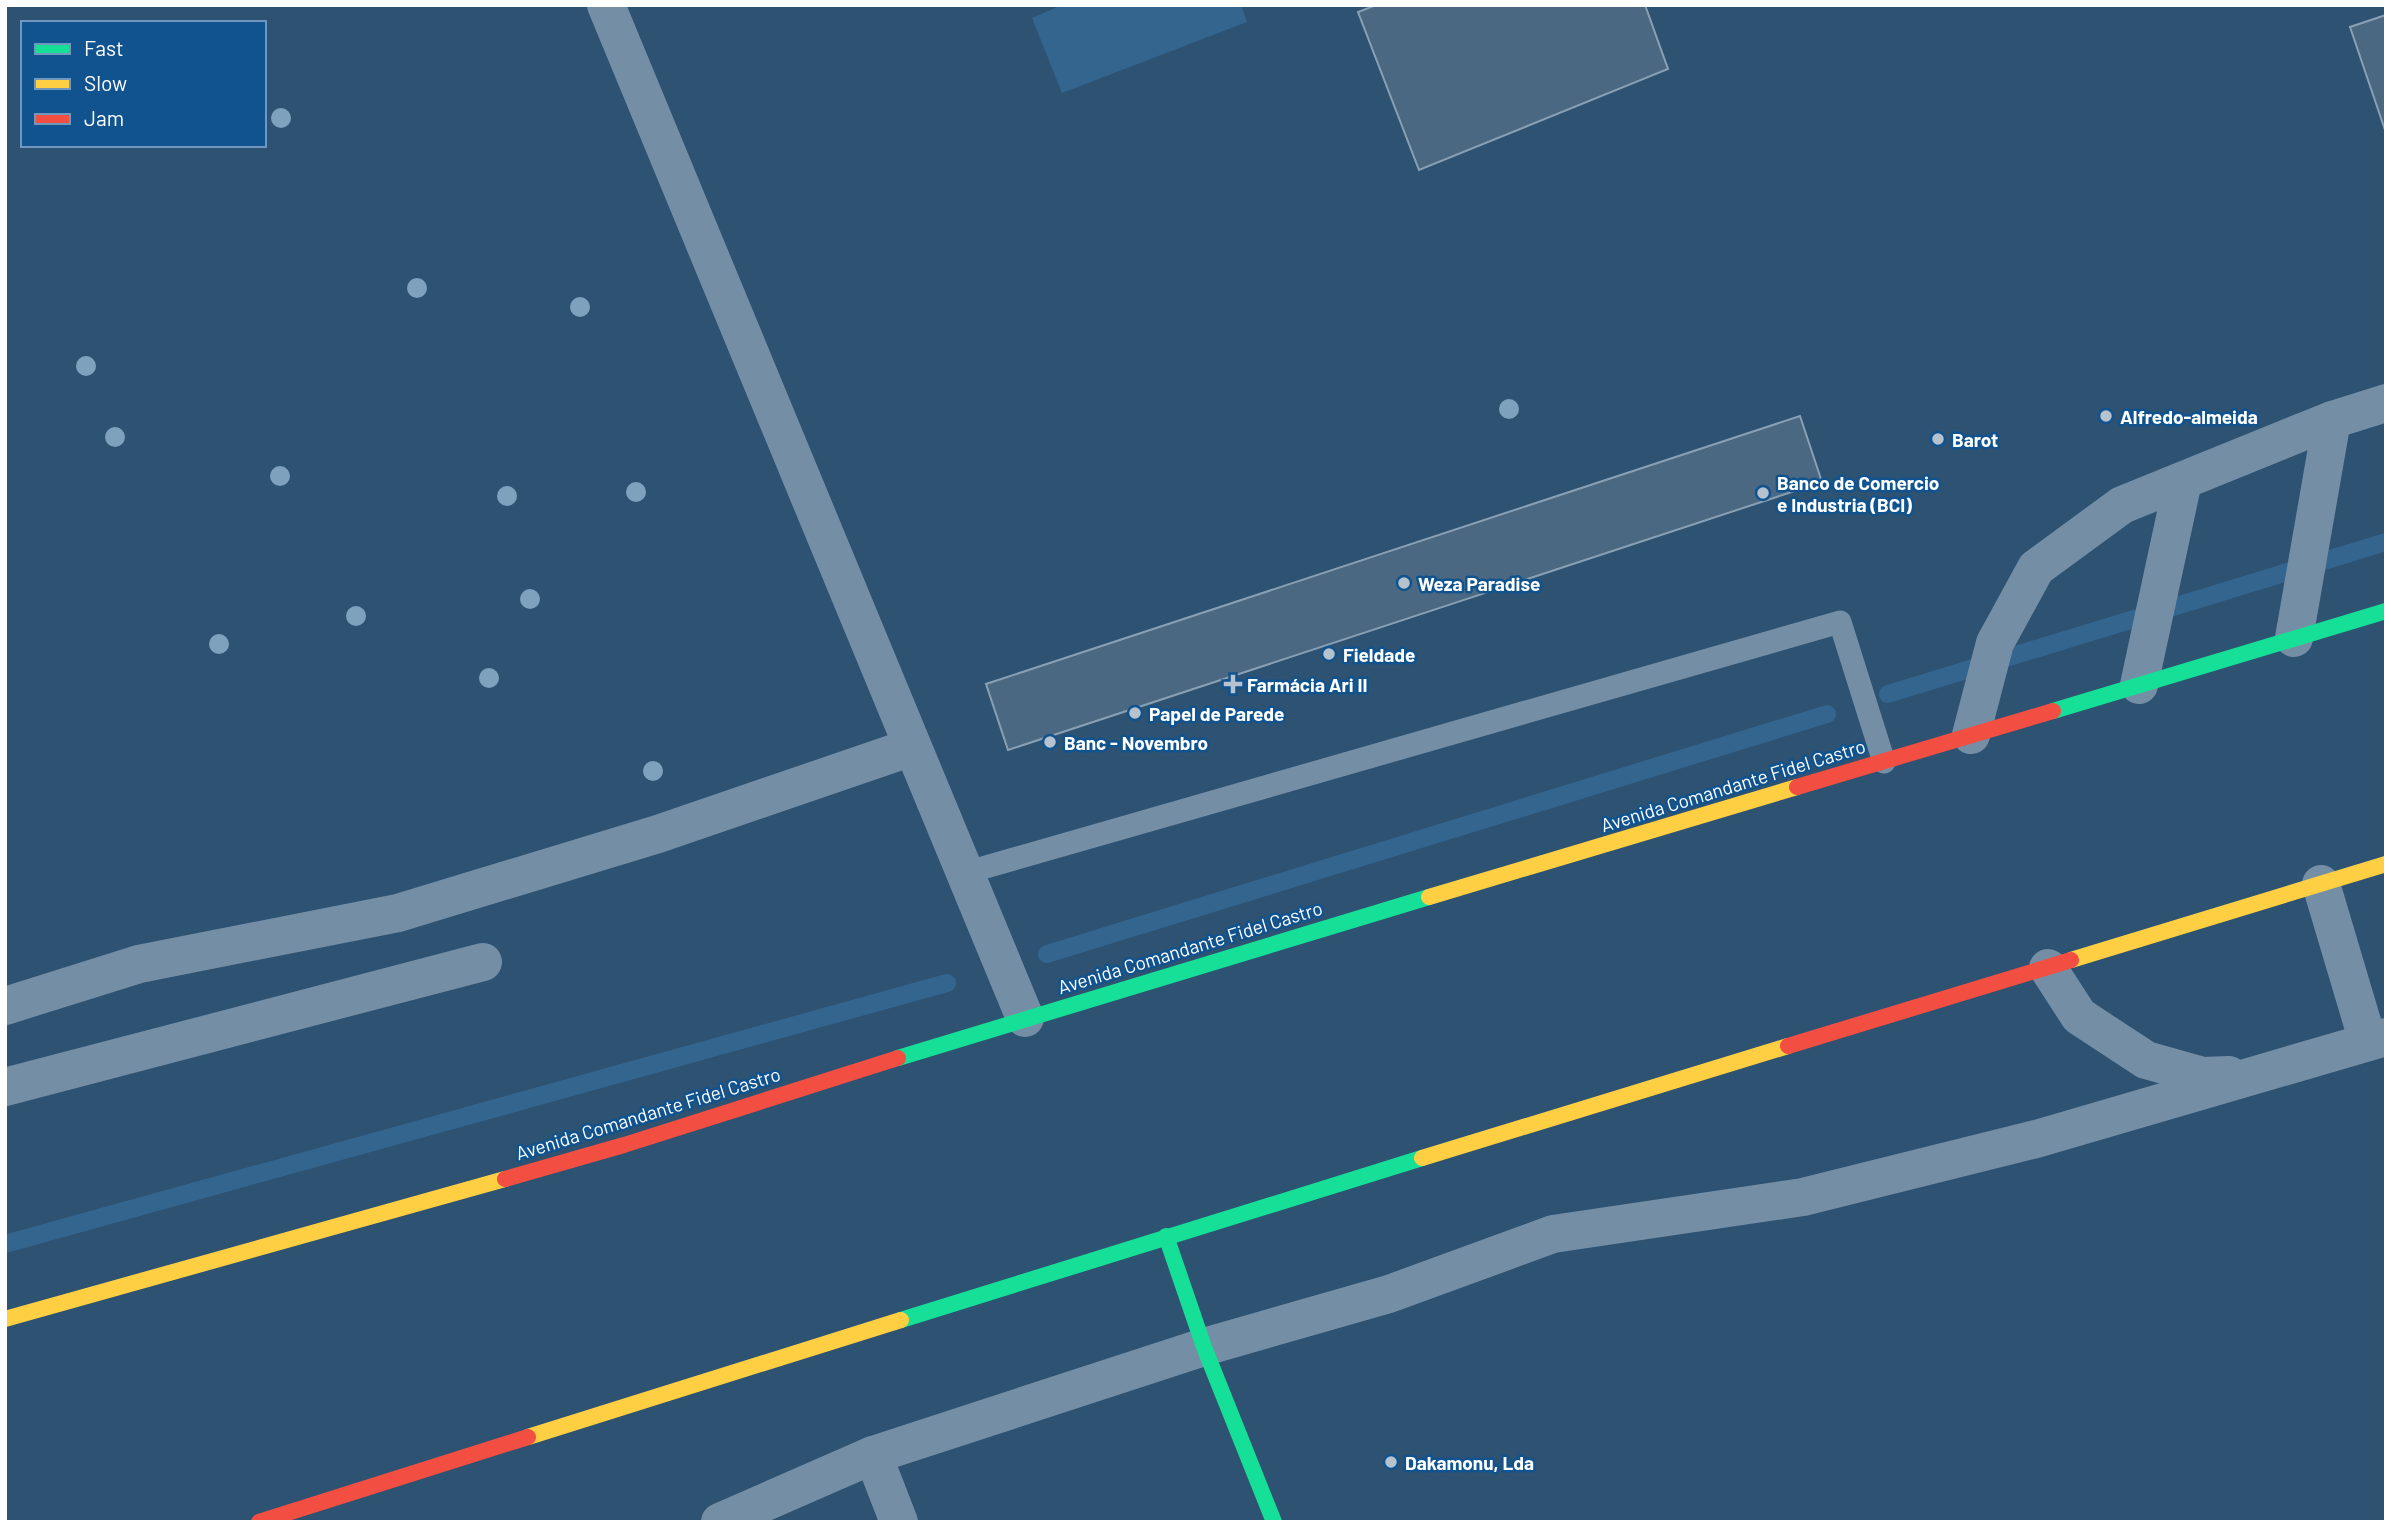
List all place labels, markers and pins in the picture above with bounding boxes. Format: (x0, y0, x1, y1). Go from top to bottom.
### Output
place label: Alfredo-almeida (2120, 405, 2258, 428)
marker: Alfredo-almeida (2098, 408, 2114, 424)
place label: Barot (1952, 428, 1998, 451)
marker: Barot (1930, 431, 1946, 447)
place label: Banco de Comercio e Industria (BCI) (1777, 471, 1939, 516)
marker: Banco de Comercio e Industria (BCI) (1755, 485, 1771, 501)
place label: Weza Paradise (1418, 572, 1540, 595)
marker: Weza Paradise (1396, 575, 1412, 591)
place label: Fieldade (1343, 643, 1415, 666)
marker: Fieldade (1321, 646, 1337, 662)
place label: Farmácia Ari II (1247, 673, 1367, 696)
marker: Farmácia Ari II (1225, 676, 1241, 692)
place label: Papel de Parede (1149, 702, 1285, 725)
marker: Papel de Parede (1127, 705, 1143, 721)
place label: Banc - Novembro (1064, 731, 1208, 754)
marker: Banc - Novembro (1042, 734, 1058, 750)
place label: Dakamonu, Lda (1405, 1451, 1534, 1474)
marker: Dakamonu, Lda (1383, 1454, 1399, 1470)

